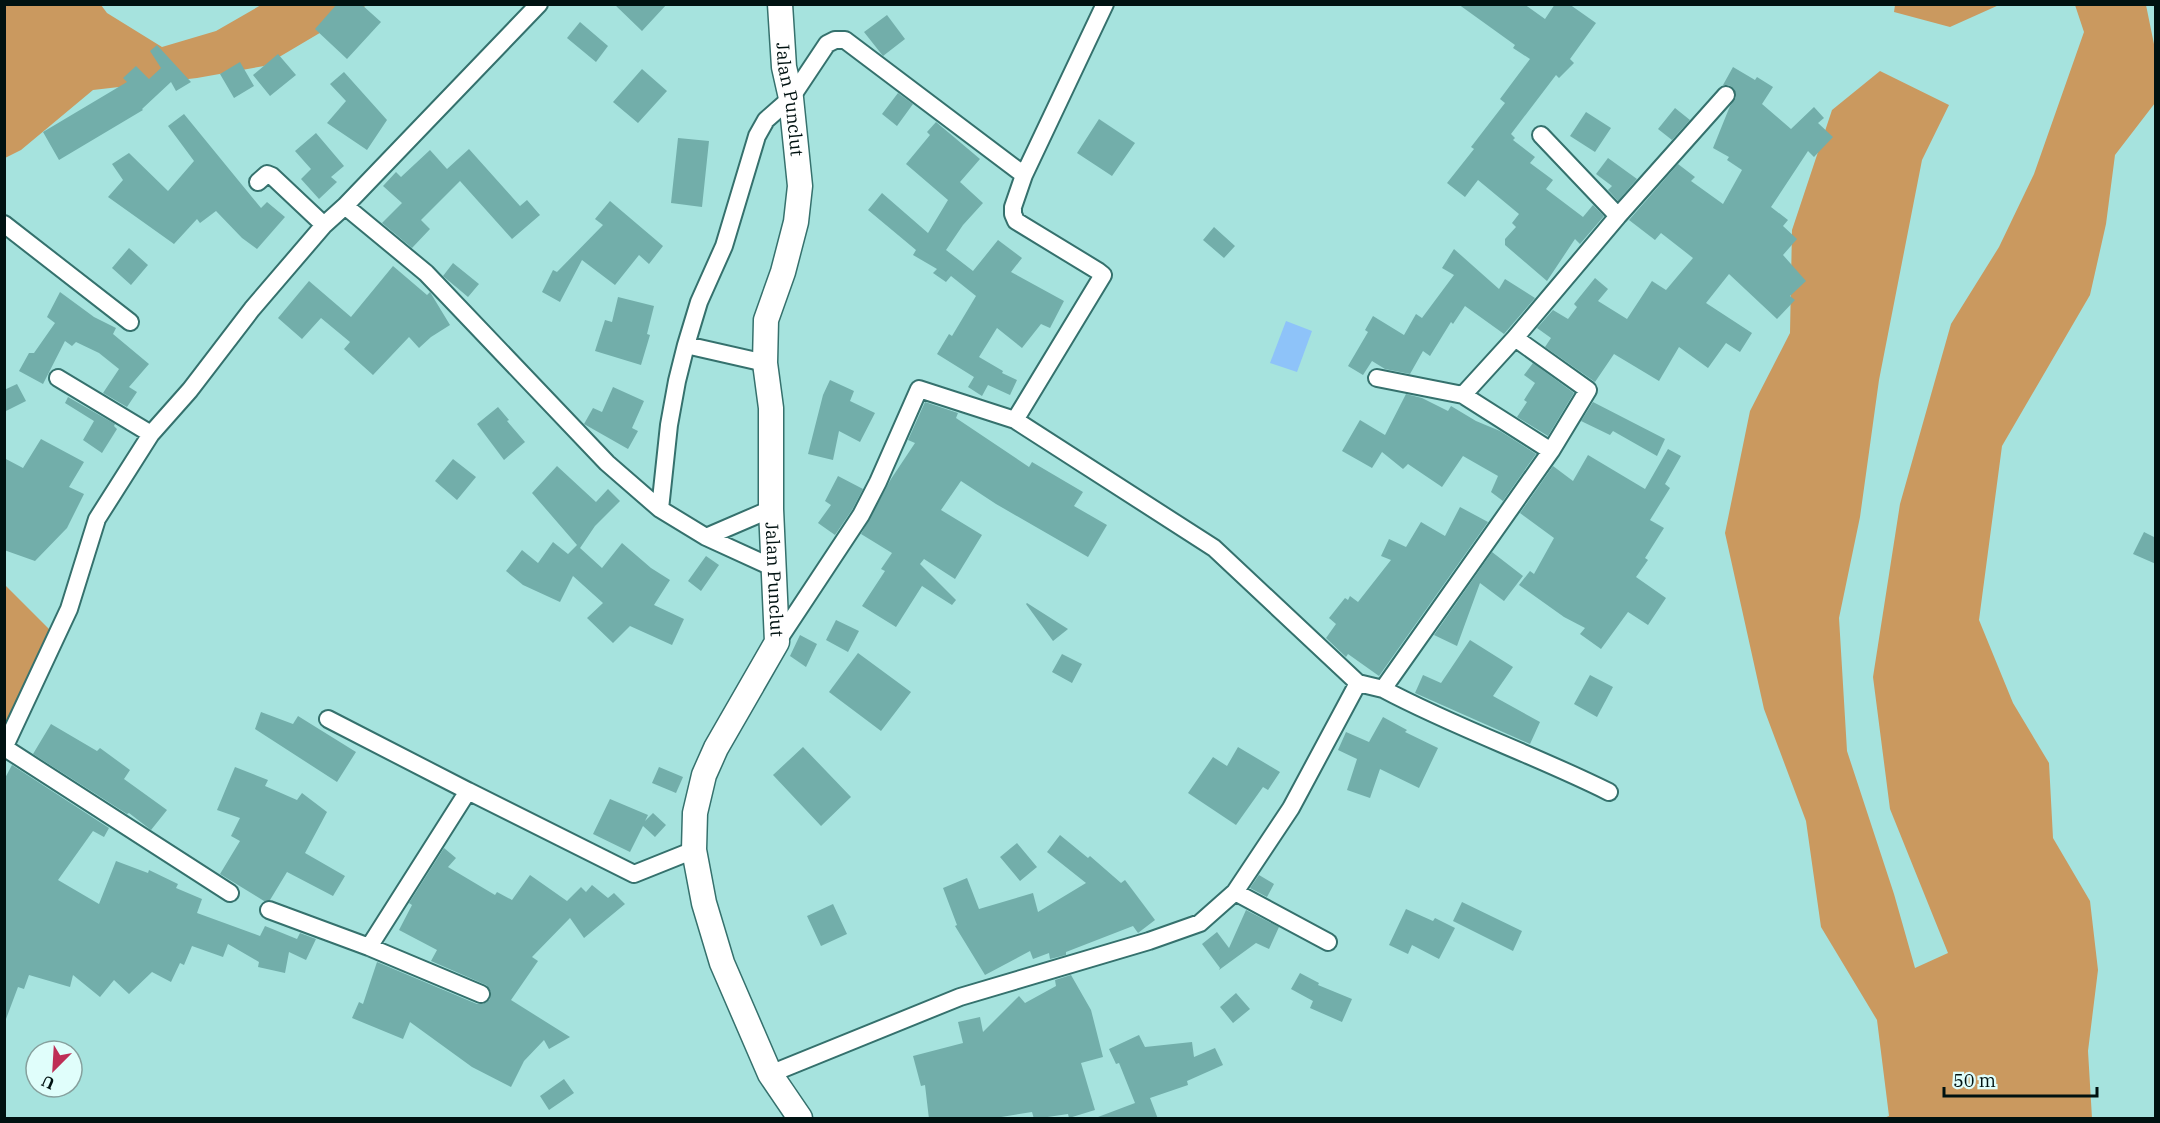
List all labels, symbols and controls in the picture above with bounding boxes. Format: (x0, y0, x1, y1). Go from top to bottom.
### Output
street label: Jalan Punclut (771, 42, 809, 157)
street label: Jalan Punclut (761, 521, 789, 637)
north arrow (24, 1039, 84, 1099)
scale bar (1944, 1060, 2097, 1098)
text: 50 m (1953, 1069, 1996, 1092)
text: U (38, 1071, 58, 1094)

